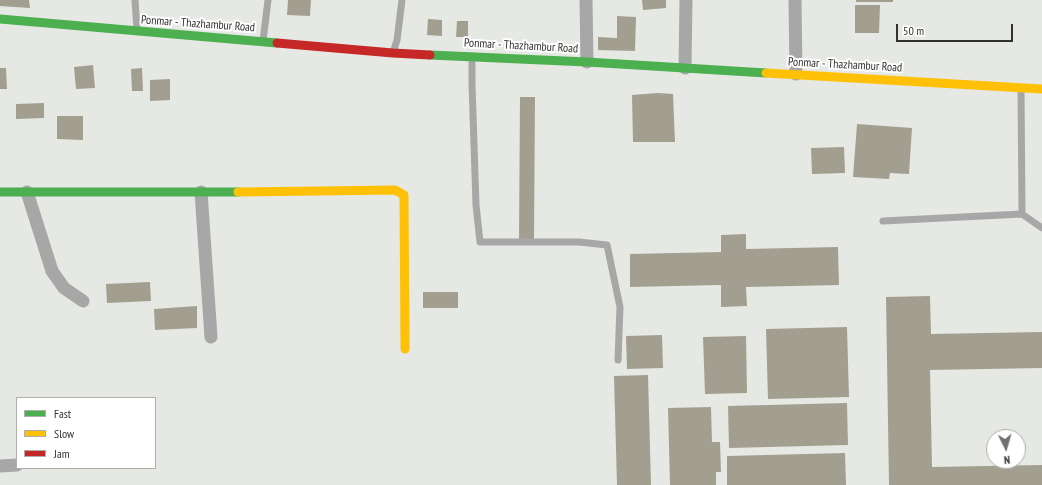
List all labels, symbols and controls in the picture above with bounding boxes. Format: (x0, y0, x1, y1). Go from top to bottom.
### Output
street label: Ponmar - Thazhambur Road (140, 13, 256, 35)
scale bar (898, 16, 1015, 42)
text: 50 m (903, 23, 924, 38)
street label: Ponmar - Thazhambur Road (464, 36, 578, 56)
street label: Ponmar - Thazhambur Road (788, 55, 902, 75)
legend (16, 397, 156, 469)
text: Fast (54, 406, 71, 421)
text: Slow (54, 426, 74, 441)
north arrow (986, 429, 1026, 469)
text: Jam (54, 446, 70, 461)
text: N (1003, 453, 1011, 467)

